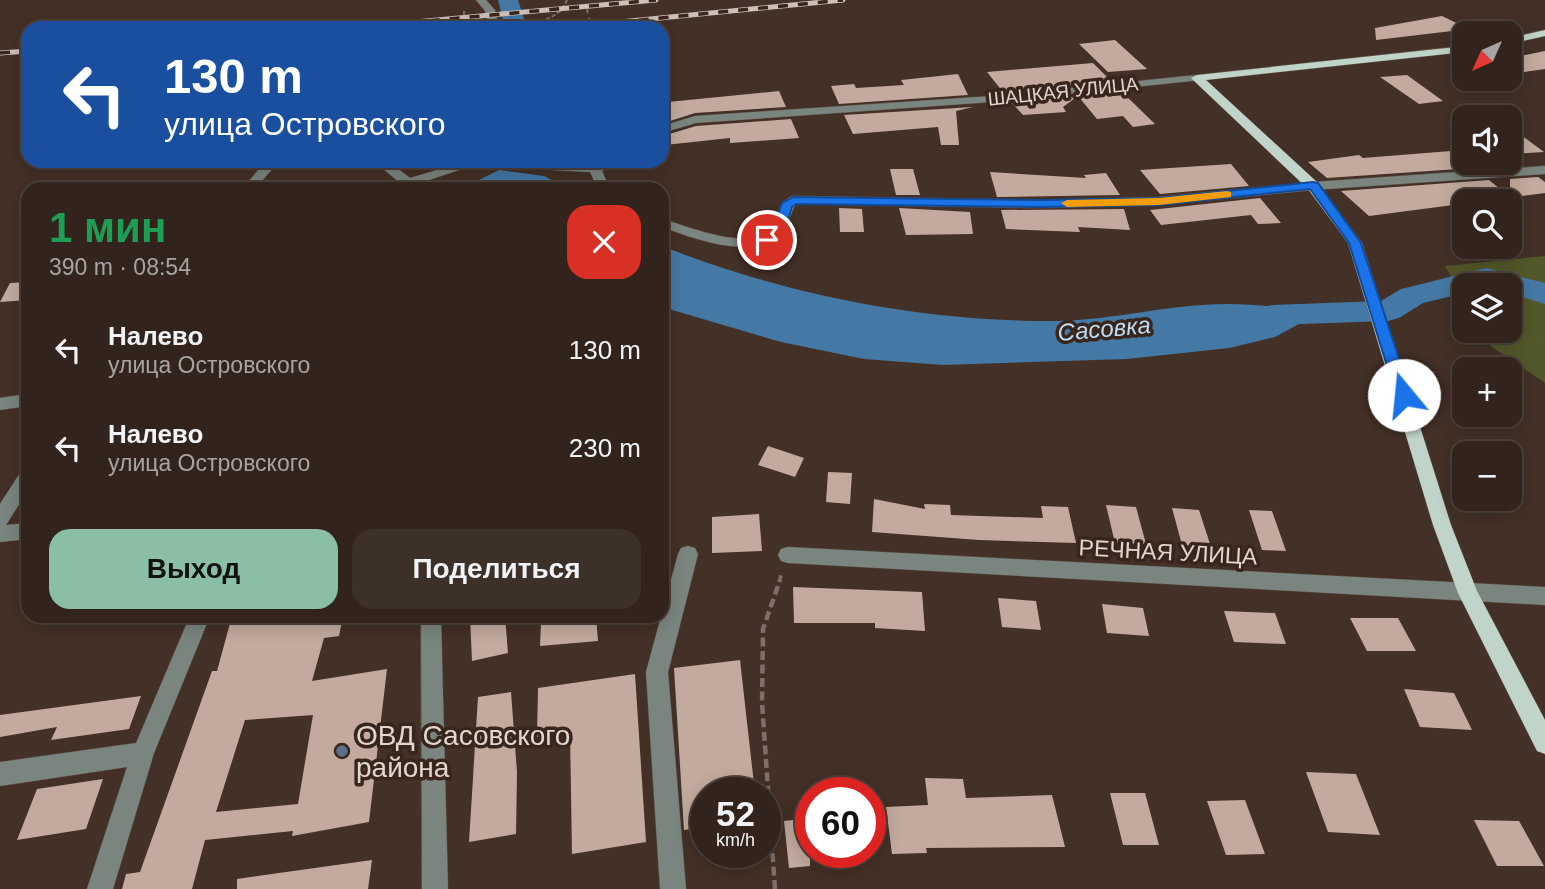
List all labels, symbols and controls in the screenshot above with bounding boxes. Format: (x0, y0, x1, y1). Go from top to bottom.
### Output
north arrow (1452, 21, 1522, 91)
map controls (1452, 21, 1522, 511)
icon: left (49, 49, 140, 140)
text: 130 m (164, 49, 303, 103)
street label: ШАЦКАЯ УЛИЦА (987, 73, 1140, 110)
button: sound (1452, 105, 1522, 175)
text: улица Островского (164, 106, 446, 142)
button: search (1452, 189, 1522, 259)
text: 1 мин (49, 204, 166, 251)
button: close (567, 205, 641, 279)
pin (737, 210, 797, 270)
icon: arrive (748, 221, 786, 259)
text: 390 m · 08:54 (49, 254, 191, 280)
button: layers (1452, 273, 1522, 343)
water label: Сасовка (1056, 311, 1152, 346)
text: Налево (108, 321, 203, 351)
icon: left (49, 331, 87, 369)
text: 130 m (569, 335, 641, 365)
text: улица Островского (108, 352, 310, 378)
button: + (1452, 357, 1522, 427)
position arrow (1367, 358, 1441, 432)
text: Налево (108, 419, 203, 449)
icon: left (49, 429, 87, 467)
text: 230 m (569, 433, 641, 463)
button: − (1452, 441, 1522, 511)
text: улица Островского (108, 450, 310, 476)
button: Выход (49, 529, 338, 609)
button: Поделиться (352, 529, 641, 609)
street label: РЕЧНАЯ УЛИЦА (1078, 534, 1259, 570)
place label: ОВД Сасовского района (356, 720, 570, 783)
marker: ОВД Сасовского района (334, 743, 350, 759)
speed limit sign: 60 (795, 777, 886, 868)
text: 52 (716, 794, 755, 833)
text: km/h (716, 830, 755, 850)

